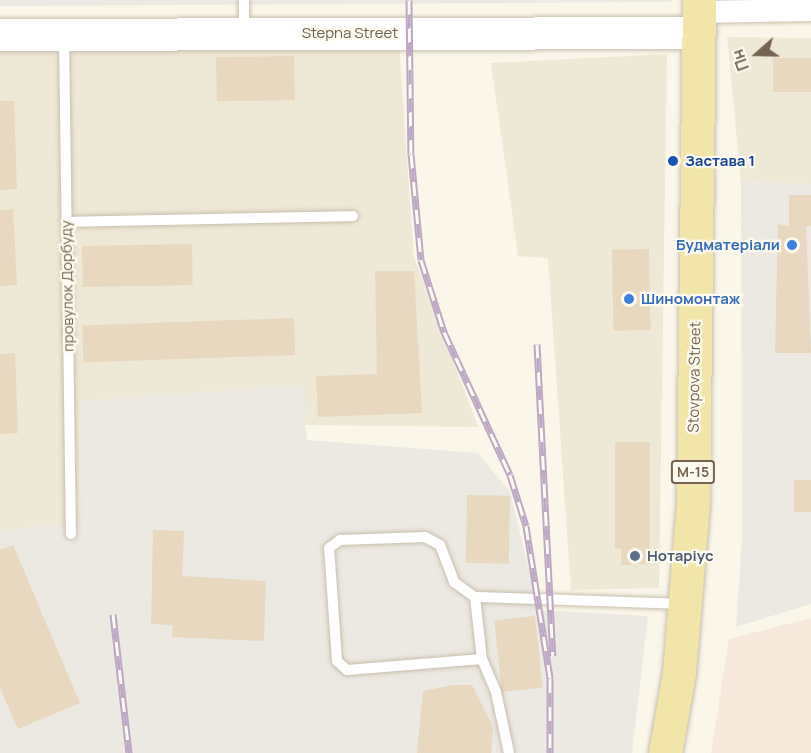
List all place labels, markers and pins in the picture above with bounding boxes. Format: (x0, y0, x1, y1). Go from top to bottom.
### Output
place label: Застава 1 (685, 152, 755, 170)
marker: Застава 1 (666, 154, 680, 168)
place label: Будматеріали (676, 236, 780, 254)
marker: Будматеріали (785, 238, 799, 252)
place label: Шиномонтаж (641, 290, 740, 308)
marker: Шиномонтаж (622, 292, 636, 306)
place label: Нотаріус (647, 547, 714, 565)
marker: Нотаріус (628, 549, 642, 563)

